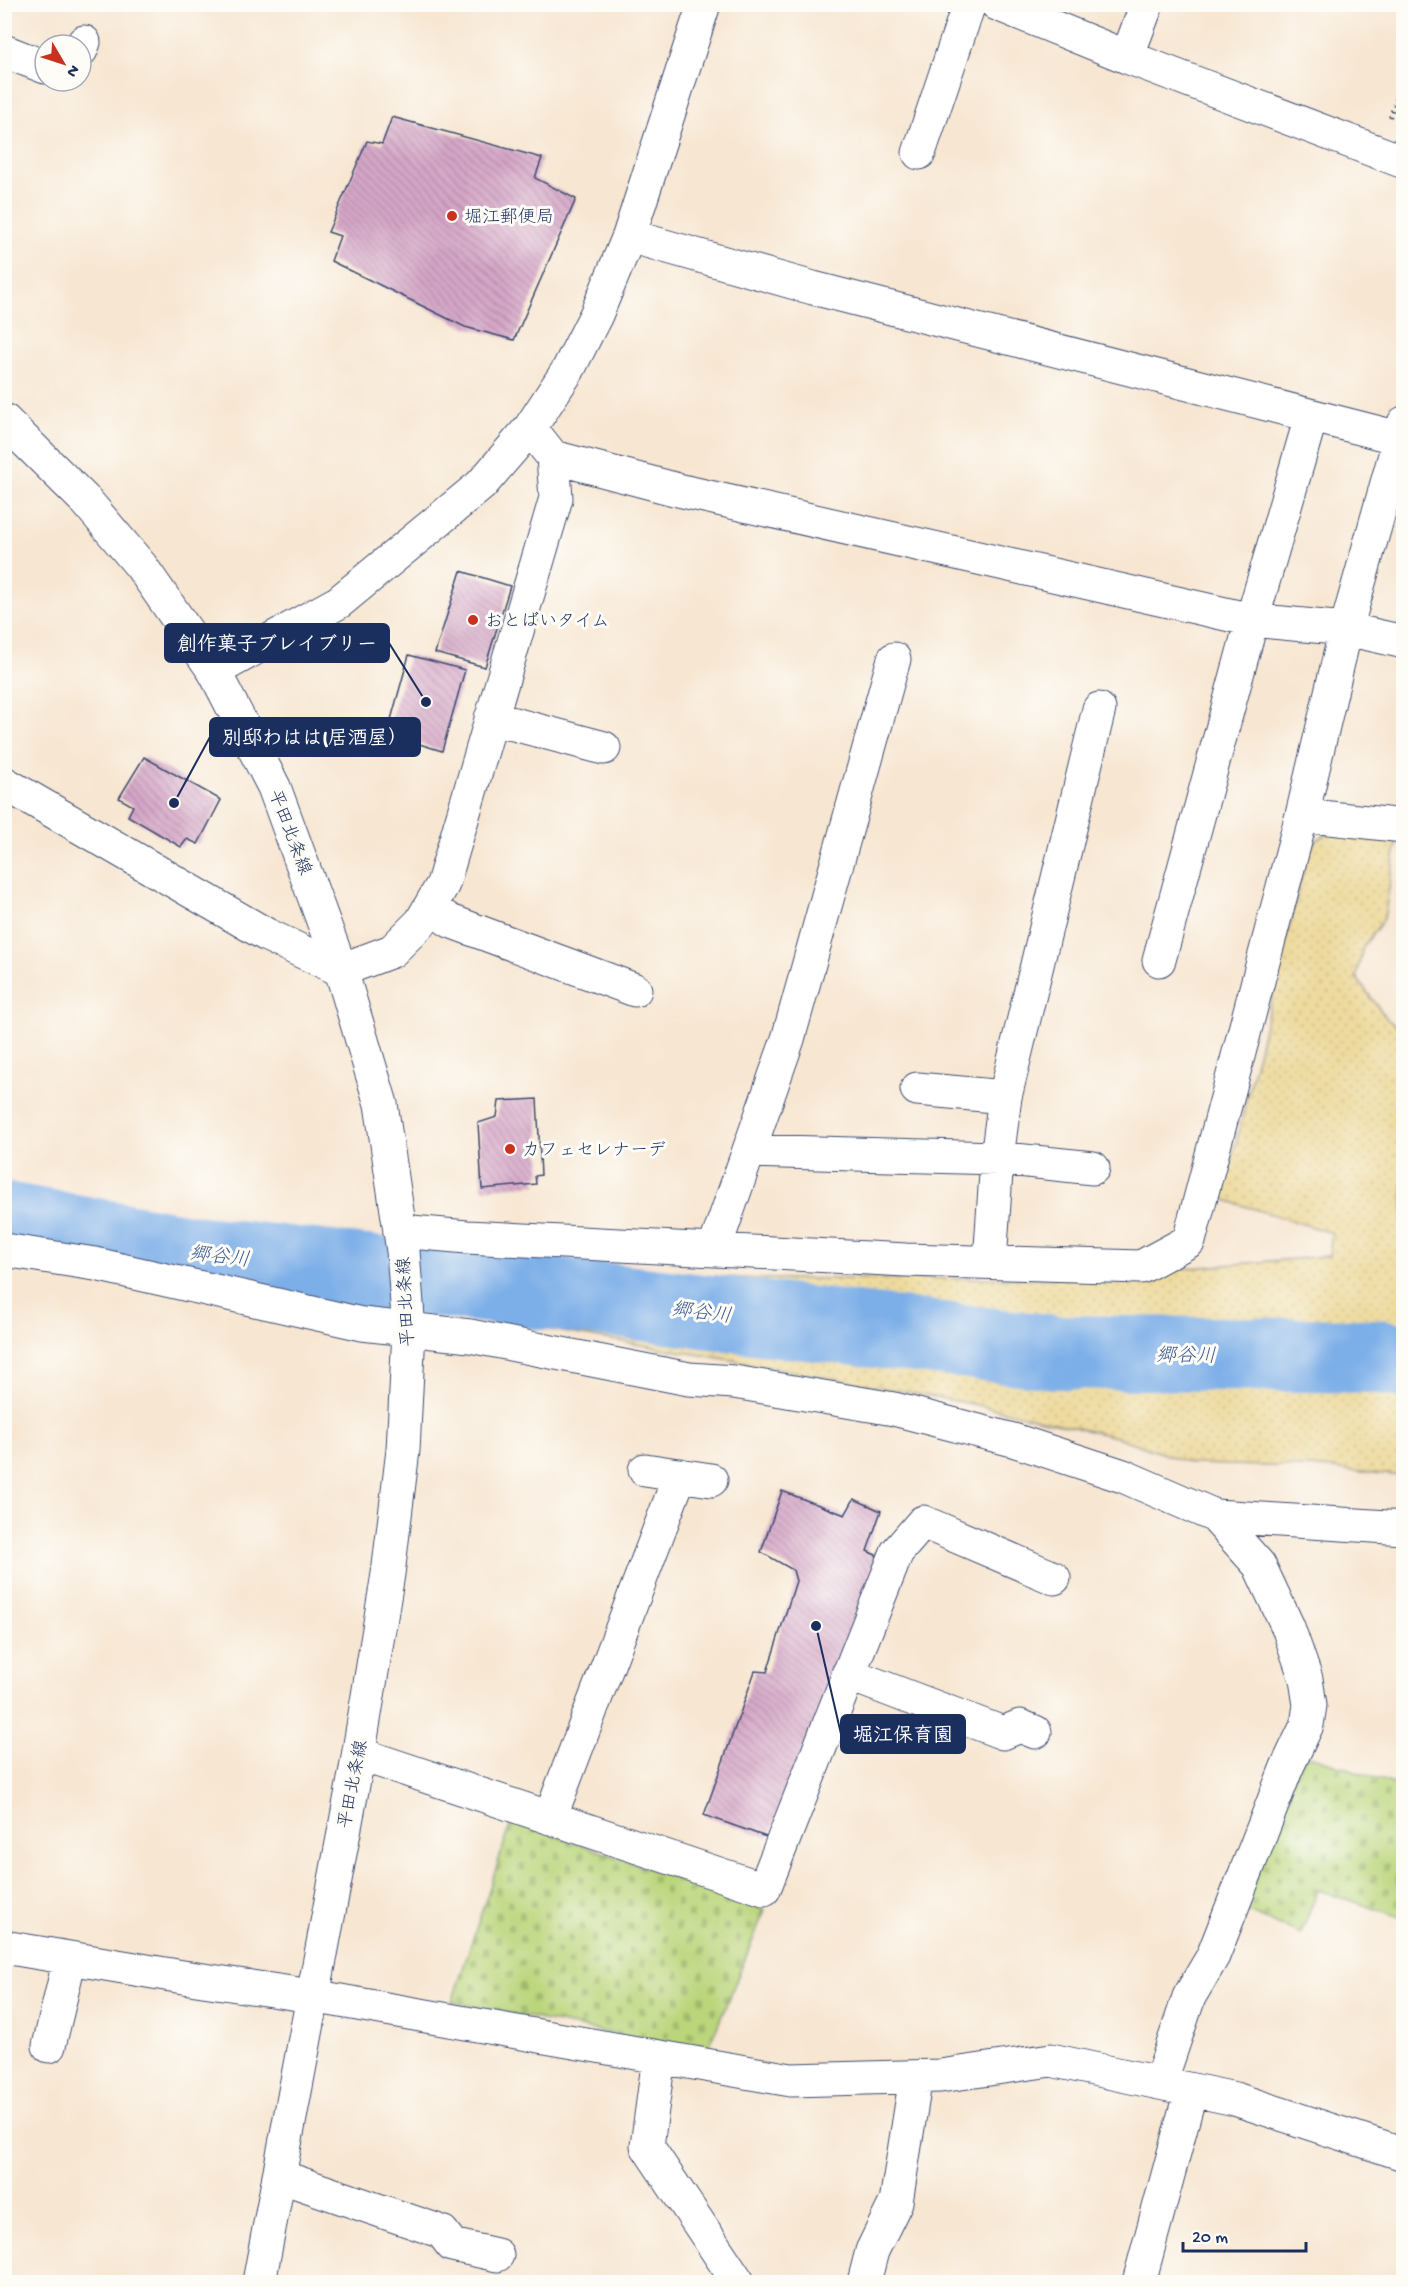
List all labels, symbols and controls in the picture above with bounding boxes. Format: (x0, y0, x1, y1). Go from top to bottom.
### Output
north arrow (33, 33, 93, 93)
text: N (61, 60, 83, 81)
place label: 堀江郵便局 (464, 207, 554, 229)
marker: 堀江郵便局 (445, 209, 459, 223)
place label: おとばいタイム (485, 611, 610, 633)
marker: おとばいタイム (466, 613, 480, 627)
callout: 創作菓子ブレイブリー (165, 624, 389, 662)
text: 創作菓子ブレイブリー (177, 633, 377, 658)
callout: 別邸わはは(居酒屋） (210, 718, 420, 756)
text: 別邸わはは(居酒屋） (222, 727, 408, 752)
street label: 平田北条線 (263, 787, 316, 879)
place label: カフェセレナーデ (522, 1141, 666, 1162)
marker: カフェセレナーデ (503, 1142, 517, 1156)
water label: 郷谷川 (188, 1242, 251, 1274)
street label: 平田北条線 (394, 1256, 420, 1347)
water label: 郷谷川 (670, 1298, 733, 1330)
water label: 郷谷川 (1156, 1344, 1216, 1370)
callout: 堀江保育園 (841, 1715, 965, 1753)
text: 堀江保育園 (853, 1724, 953, 1749)
street label: 平田北条線 (335, 1738, 373, 1831)
scale bar (1183, 2215, 1306, 2253)
text: 20 m (1192, 2228, 1228, 2249)

